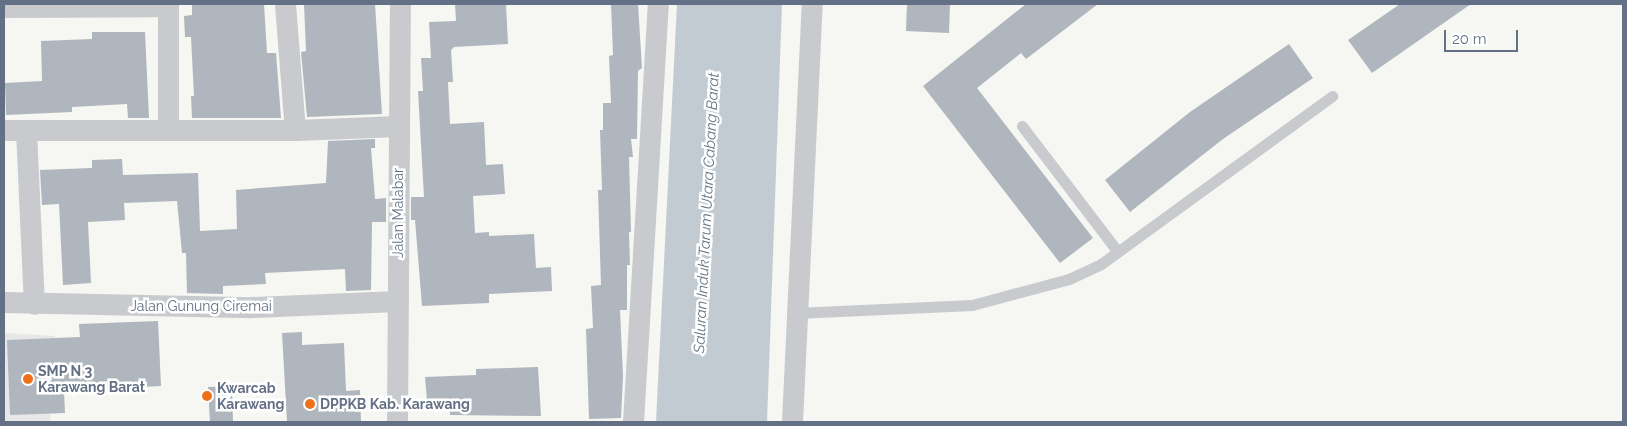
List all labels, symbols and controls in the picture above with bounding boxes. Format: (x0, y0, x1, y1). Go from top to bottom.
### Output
scale bar (1447, 20, 1521, 52)
text: 20 m (1452, 30, 1487, 48)
water label: Saluran Induk Tarum Utara Cabang Barat (691, 72, 723, 354)
street label: Jalan Malabar (390, 168, 406, 258)
street label: Jalan Gunung Ciremai (130, 298, 272, 314)
place label: SMP N 3 Karawang Barat (38, 363, 145, 396)
marker: SMP N 3 Karawang Barat (22, 373, 34, 385)
place label: Kwarcab Karawang (217, 380, 284, 412)
marker: Kwarcab Karawang (201, 390, 213, 402)
place label: DPPKB Kab. Karawang (320, 396, 470, 412)
marker: DPPKB Kab. Karawang (304, 398, 316, 410)

